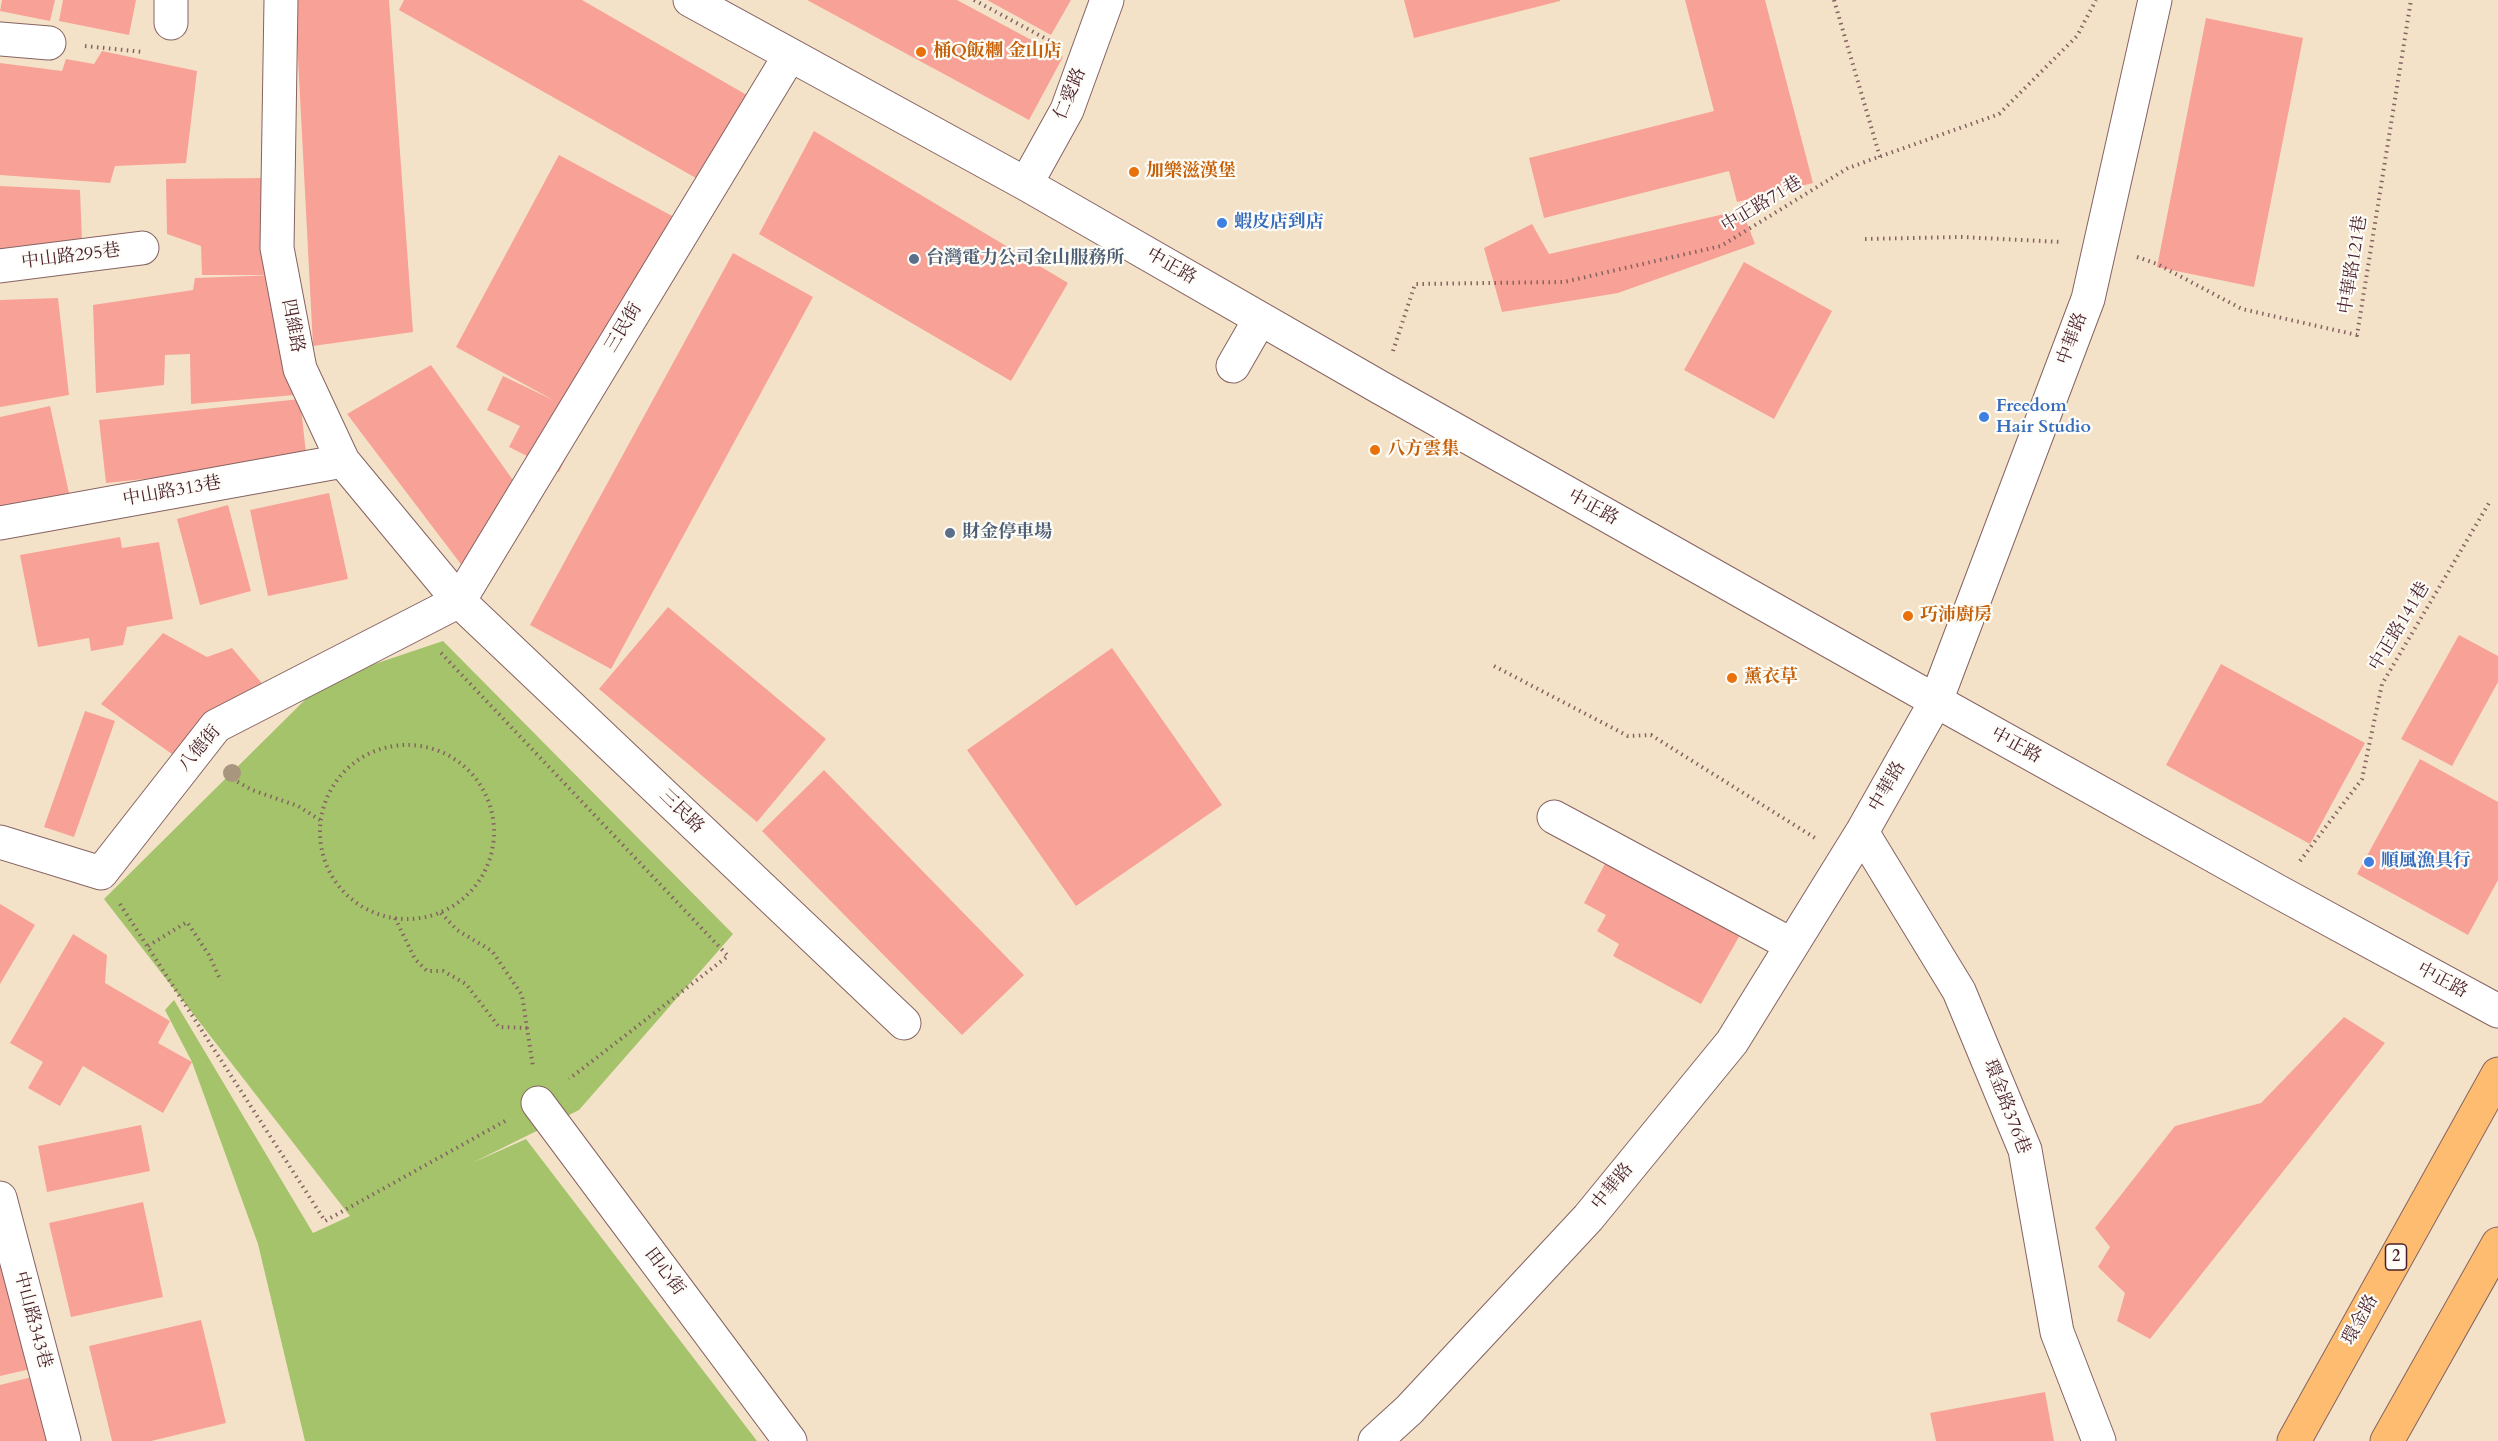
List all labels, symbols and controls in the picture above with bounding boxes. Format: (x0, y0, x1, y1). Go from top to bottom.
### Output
place label: 桶Q飯糰 金山店 (933, 41, 1062, 63)
marker: 桶Q飯糰 金山店 (914, 45, 928, 59)
street label: 仁愛路 (1051, 65, 1091, 123)
place label: 加樂滋漢堡 (1146, 161, 1236, 183)
marker: 加樂滋漢堡 (1127, 165, 1141, 179)
street label: 中正路71巷 (1718, 172, 1806, 238)
place label: 蝦皮店到店 (1234, 212, 1324, 234)
street label: 中華路121巷 (2336, 214, 2372, 316)
marker: 蝦皮店到店 (1215, 216, 1229, 230)
street label: 中山路295巷 (20, 240, 122, 274)
street label: 中正路 (1142, 244, 1200, 290)
place label: 台灣電力公司金山服務所 (926, 248, 1124, 270)
marker: 台灣電力公司金山服務所 (907, 252, 921, 266)
street label: 四維路 (276, 297, 308, 355)
street label: 三民街 (601, 299, 647, 357)
street label: 中華路 (2053, 310, 2093, 368)
place label: Freedom Hair Studio (1996, 396, 2091, 438)
marker: Freedom Hair Studio (1977, 410, 1991, 424)
place label: 八方雲集 (1387, 439, 1459, 461)
marker: 八方雲集 (1368, 443, 1382, 457)
street label: 中山路313巷 (121, 473, 223, 511)
street label: 中正路 (1564, 485, 1622, 531)
place label: 財金停車場 (962, 522, 1052, 544)
marker: 財金停車場 (943, 526, 957, 540)
street label: 中正路141巷 (2365, 579, 2435, 675)
place label: 巧沛廚房 (1920, 605, 1992, 627)
marker: 巧沛廚房 (1901, 609, 1915, 623)
place label: 薰衣草 (1744, 667, 1798, 689)
marker: 薰衣草 (1725, 671, 1739, 685)
street label: 八德街 (174, 722, 226, 776)
street label: 中正路 (1987, 723, 2045, 769)
street label: 中華路 (1865, 758, 1911, 816)
street label: 三民路 (654, 785, 708, 839)
place label: 順風漁具行 (2381, 851, 2471, 873)
marker: 順風漁具行 (2362, 855, 2376, 869)
street label: 中正路 (2413, 959, 2471, 1003)
street label: 環金路376巷 (1978, 1057, 2034, 1157)
street label: 中華路 (1588, 1159, 1638, 1215)
street label: 田心街 (639, 1244, 689, 1300)
road number: 2 (2386, 1244, 2406, 1270)
street label: 中山路343巷 (9, 1269, 55, 1371)
street label: 環金路 (2338, 1291, 2384, 1349)

